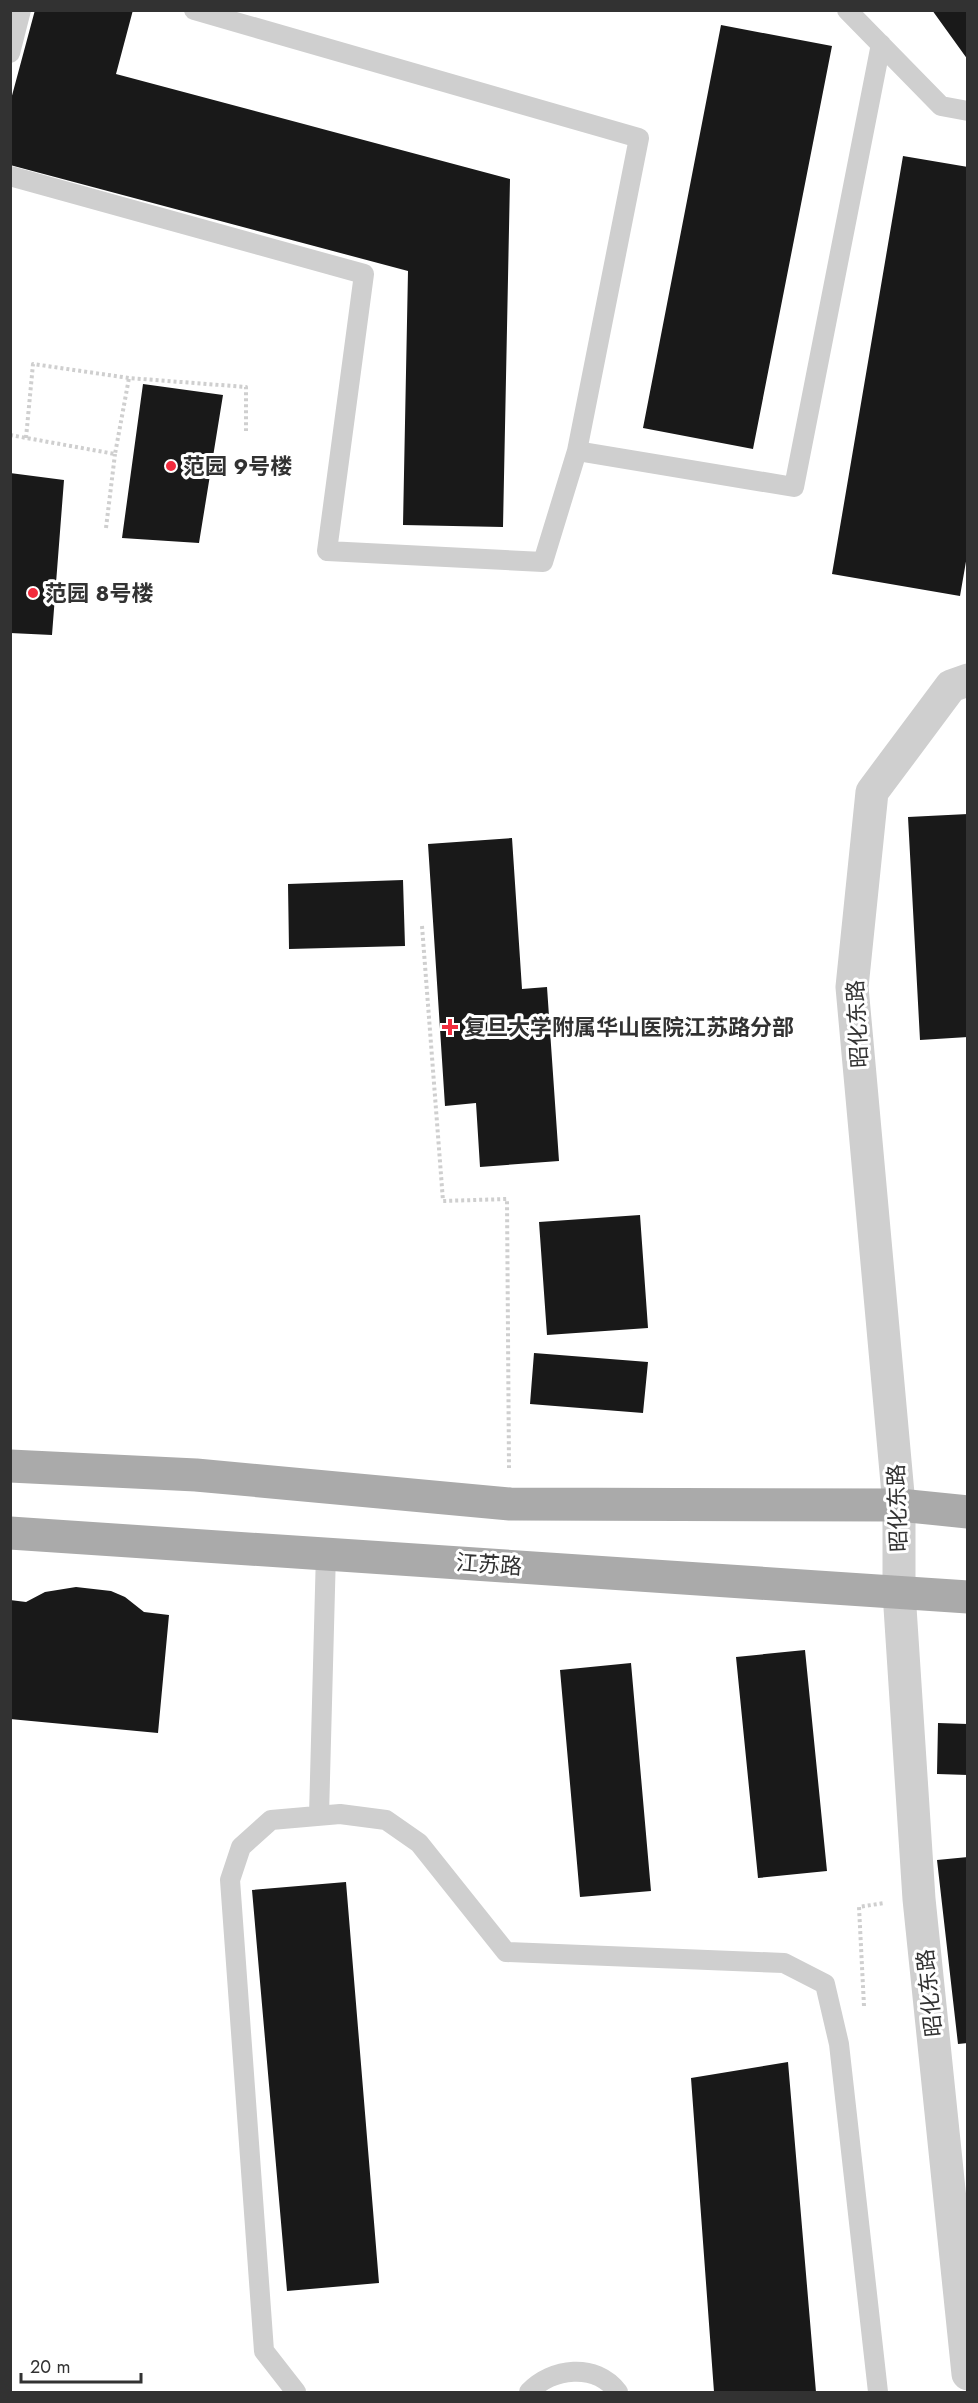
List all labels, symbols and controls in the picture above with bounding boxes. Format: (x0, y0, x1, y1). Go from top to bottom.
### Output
place label: 范园 9号楼 (183, 450, 292, 482)
marker: 范园 9号楼 (164, 459, 178, 473)
place label: 范园 8号楼 (45, 577, 153, 609)
marker: 范园 8号楼 (26, 586, 40, 600)
street label: 昭化东路 (839, 979, 875, 1069)
place label: 复旦大学附属华山医院江苏路分部 (464, 1011, 794, 1043)
marker: 复旦大学附属华山医院江苏路分部 (441, 1018, 459, 1036)
street label: 昭化东路 (879, 1463, 915, 1553)
street label: 江苏路 (455, 1546, 523, 1582)
street label: 昭化东路 (908, 1948, 950, 2038)
scale bar (21, 2346, 141, 2384)
text: 20 m (30, 2354, 70, 2380)

